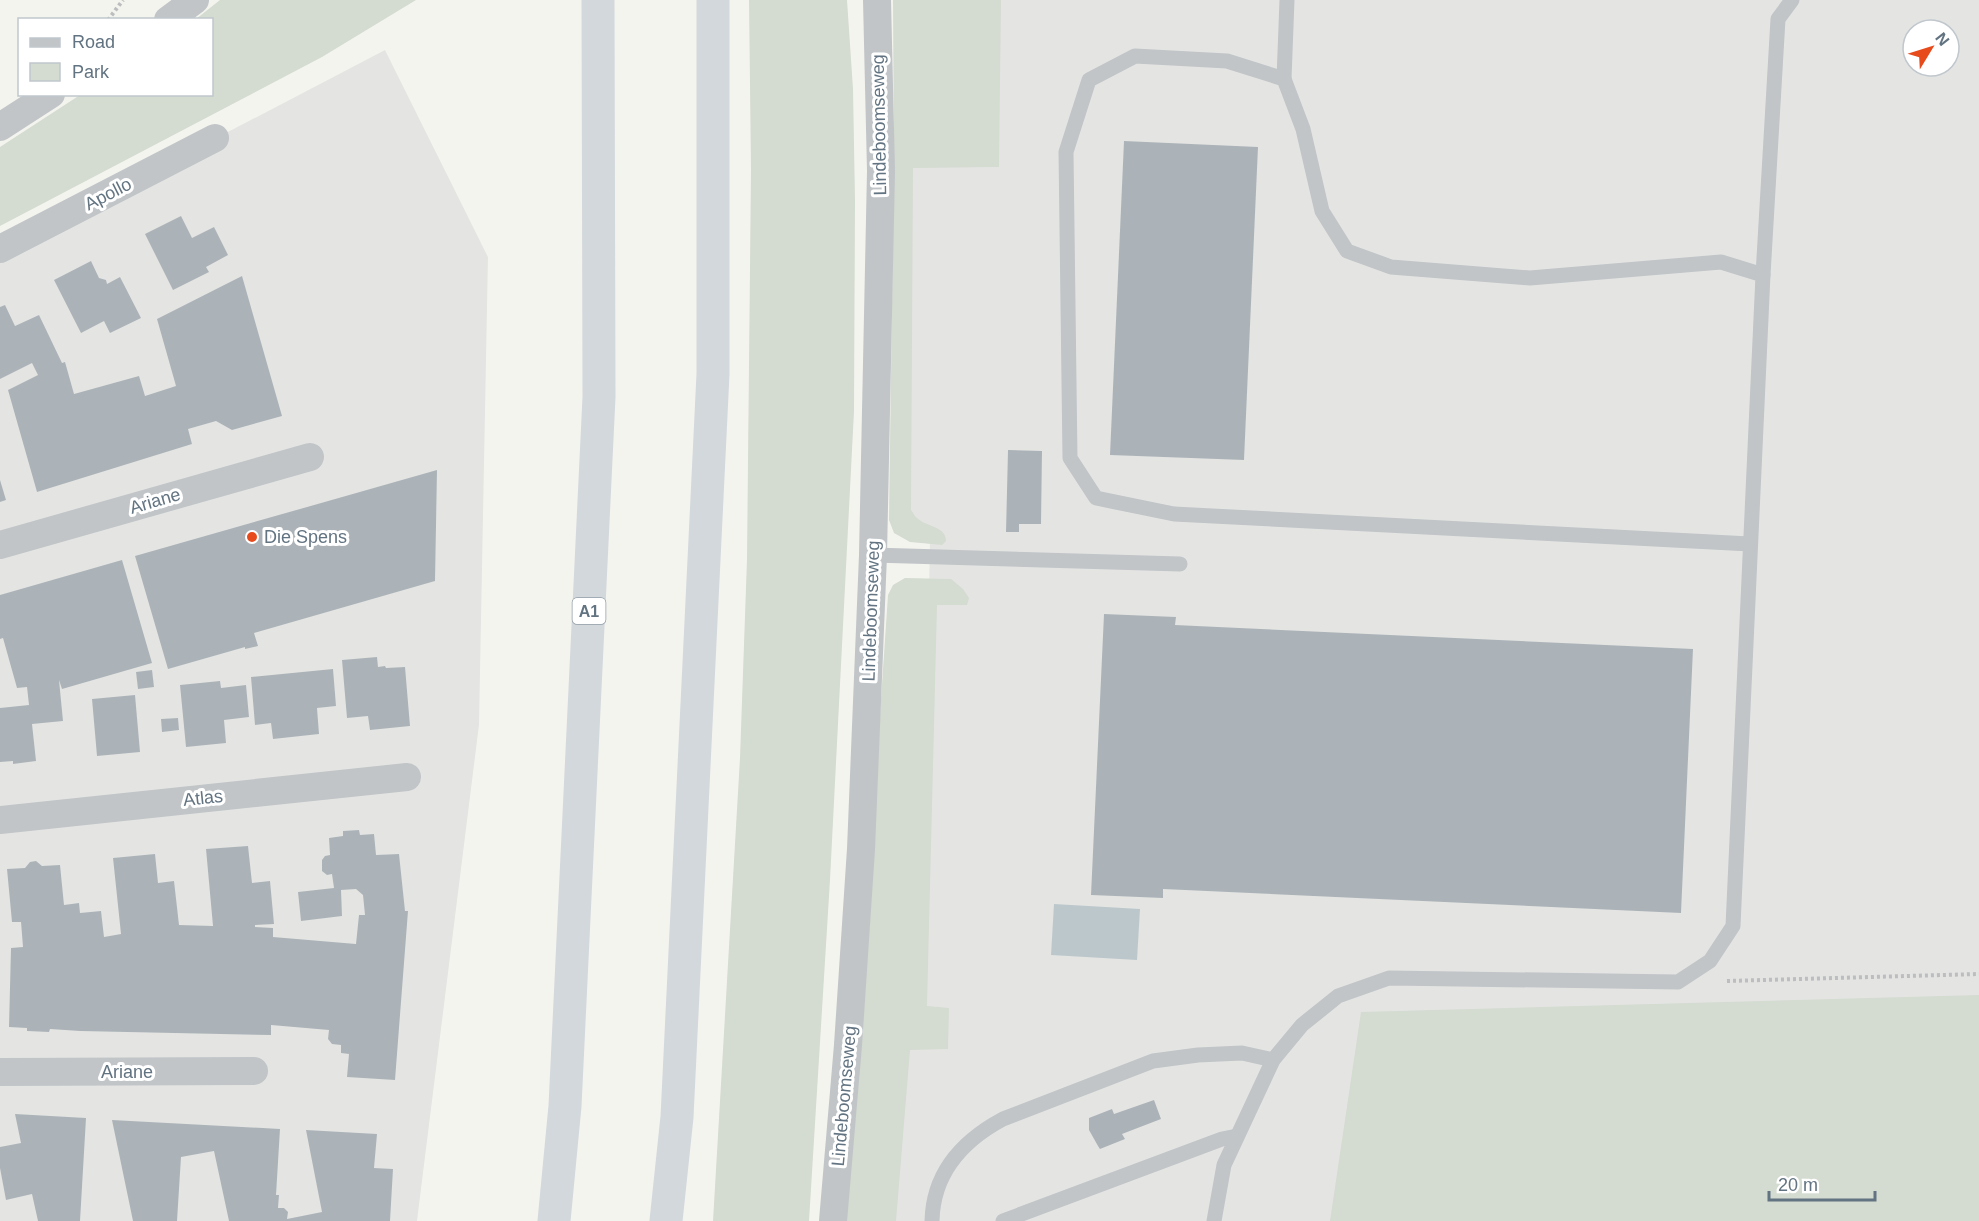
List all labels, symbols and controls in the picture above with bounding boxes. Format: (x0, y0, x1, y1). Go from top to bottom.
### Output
legend (18, 18, 213, 96)
north arrow (1901, 18, 1961, 78)
text: N (1932, 29, 1953, 49)
text: Road (72, 32, 115, 52)
street label: Lindeboomseweg (868, 54, 890, 196)
text: Park (72, 62, 110, 82)
street label: Apollo (81, 174, 135, 214)
street label: Ariane (127, 484, 183, 518)
place label: Die Spens (264, 527, 347, 547)
marker: Die Spens (245, 530, 259, 544)
street label: Lindeboomseweg (859, 540, 883, 682)
road number: A1 (572, 598, 606, 624)
street label: Atlas (182, 786, 224, 810)
street label: Lindeboomseweg (828, 1025, 860, 1167)
street label: Ariane (101, 1062, 153, 1082)
scale bar (1769, 1164, 1876, 1202)
text: 20 m (1778, 1175, 1818, 1195)

